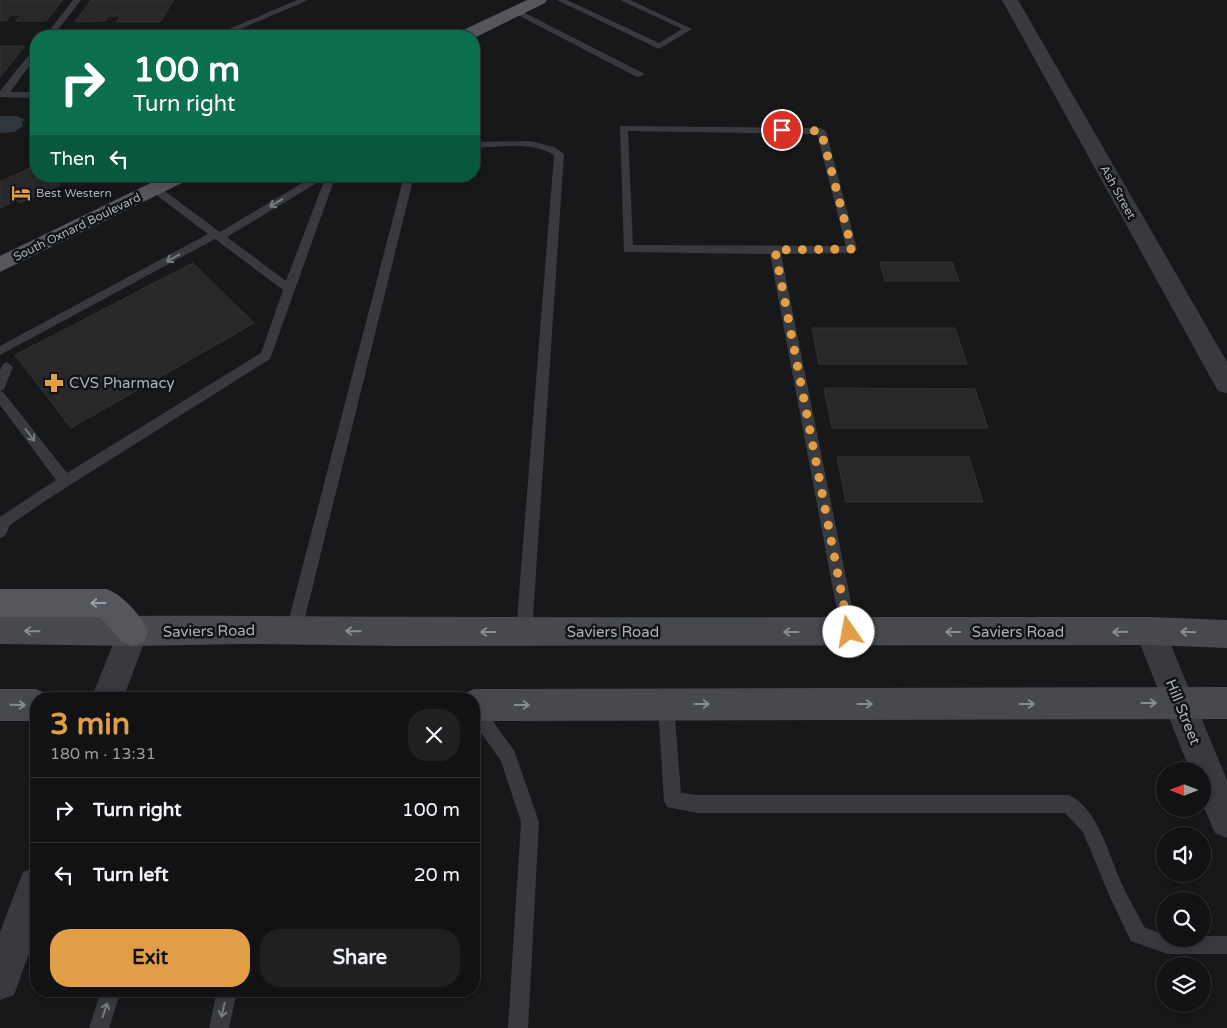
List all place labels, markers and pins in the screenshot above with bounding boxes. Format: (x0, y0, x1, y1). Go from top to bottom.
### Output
pin (761, 109, 803, 151)
hotel icon: Best Western (10, 182, 32, 204)
place label: Best Western (36, 186, 112, 200)
pharmacy icon: CVS Pharmacy (43, 372, 65, 394)
place label: CVS Pharmacy (69, 374, 174, 392)

